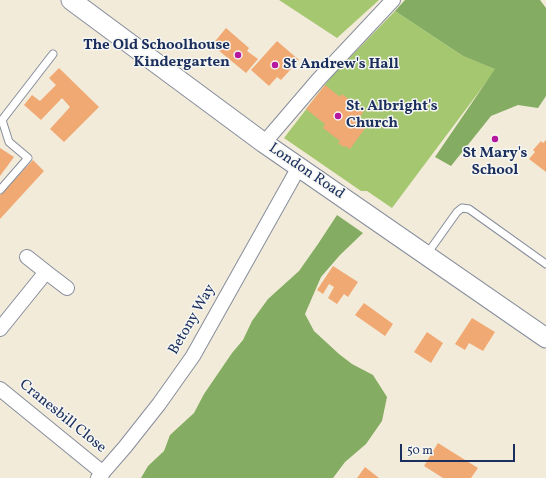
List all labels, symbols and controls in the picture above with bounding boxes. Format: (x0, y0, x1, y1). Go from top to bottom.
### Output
place label: The Old Schoolhouse Kindergarten (83, 37, 230, 72)
marker: The Old Schoolhouse Kindergarten (233, 50, 243, 60)
place label: St Andrew's Hall (283, 56, 399, 74)
marker: St Andrew's Hall (270, 60, 280, 70)
place label: St. Albright's Church (346, 98, 438, 133)
marker: St. Albright's Church (333, 111, 343, 121)
marker: St Mary's School (490, 134, 500, 144)
street label: London Road (265, 140, 347, 204)
place label: St Mary's School (462, 145, 528, 180)
street label: Betony Way (166, 282, 220, 358)
street label: Cranesbill Close (15, 376, 109, 458)
scale bar (402, 436, 517, 462)
text: 50 m (407, 443, 433, 459)

